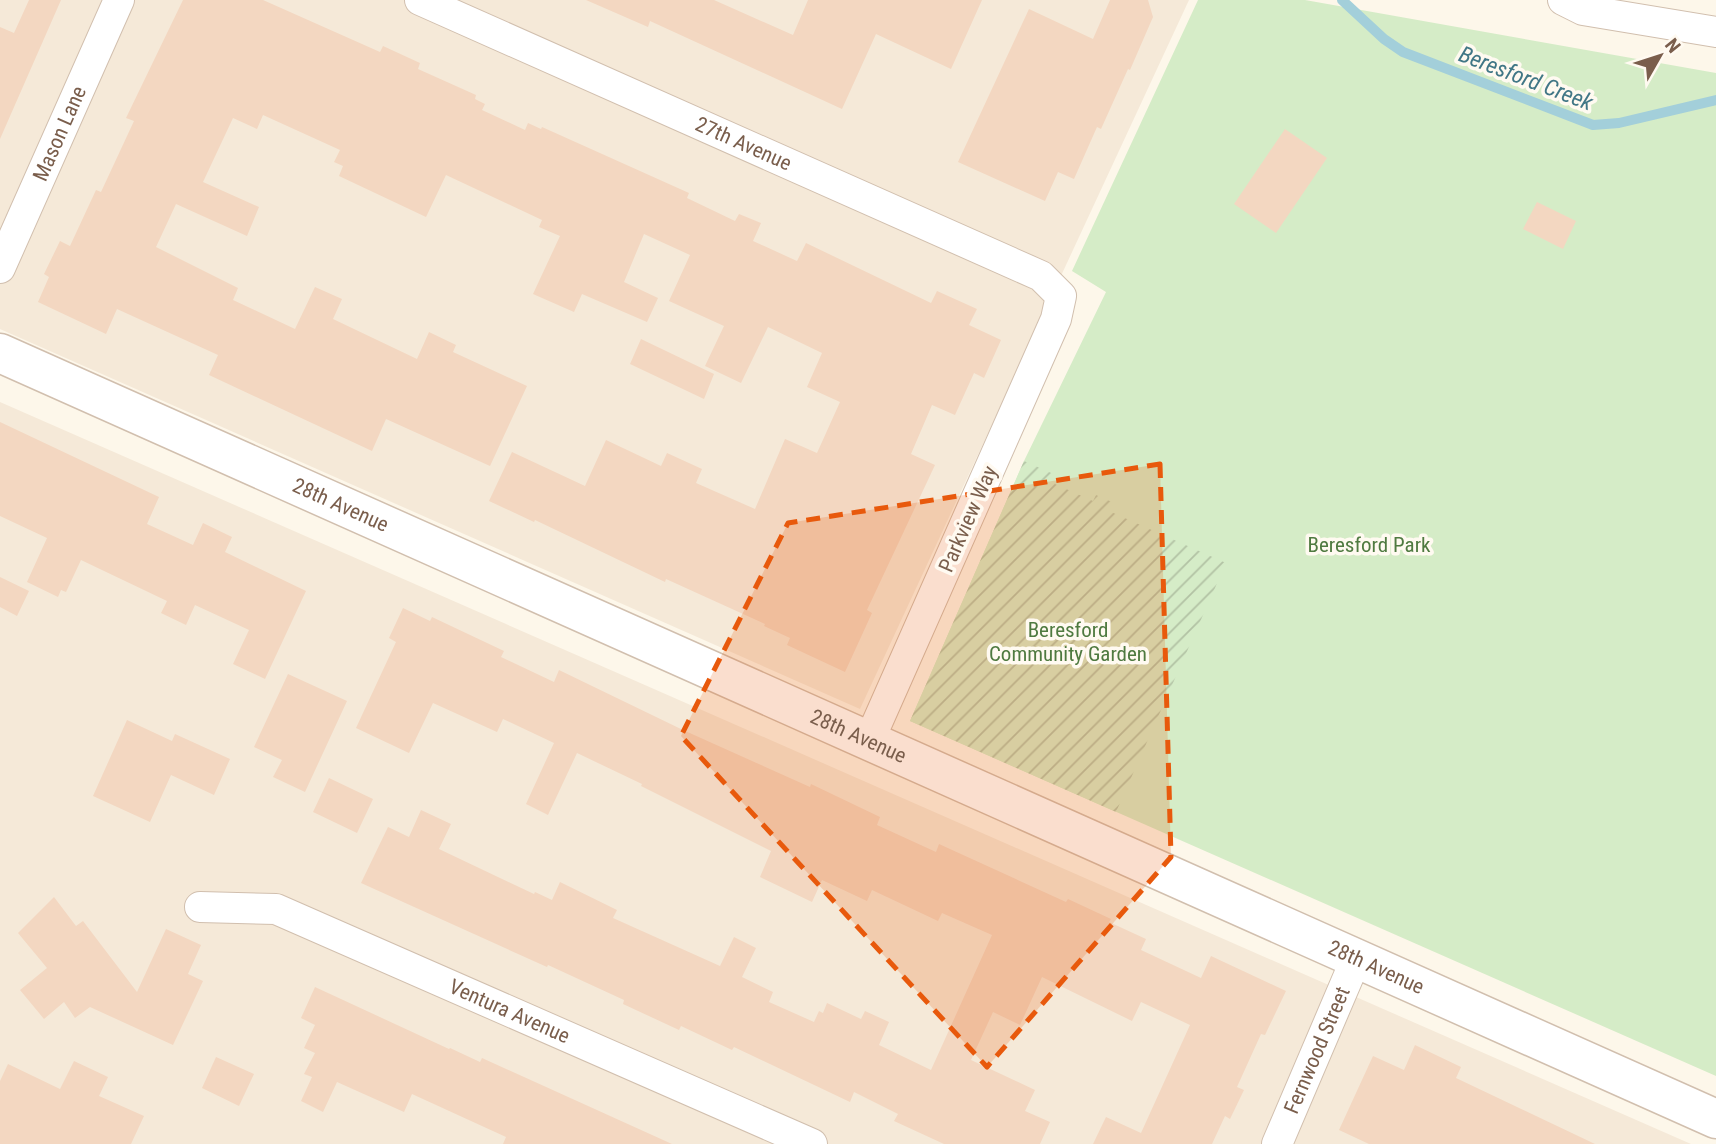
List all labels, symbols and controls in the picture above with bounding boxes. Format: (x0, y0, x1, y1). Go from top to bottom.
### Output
north arrow (1625, 21, 1695, 91)
text: N (1660, 34, 1685, 57)
water label: Beresford Creek (1455, 41, 1597, 117)
street label: Mason Lane (28, 82, 91, 185)
street label: 27th Avenue (692, 112, 795, 176)
street label: Parkview Way (934, 462, 1002, 576)
street label: 28th Avenue (289, 473, 392, 537)
park label: Beresford Park (1307, 533, 1431, 557)
park label: Beresford Community Garden (989, 618, 1147, 666)
street label: 28th Avenue (807, 704, 910, 768)
street label: 28th Avenue (1324, 935, 1428, 999)
street label: Ventura Avenue (446, 974, 574, 1048)
street label: Fernwood Street (1279, 983, 1355, 1117)

